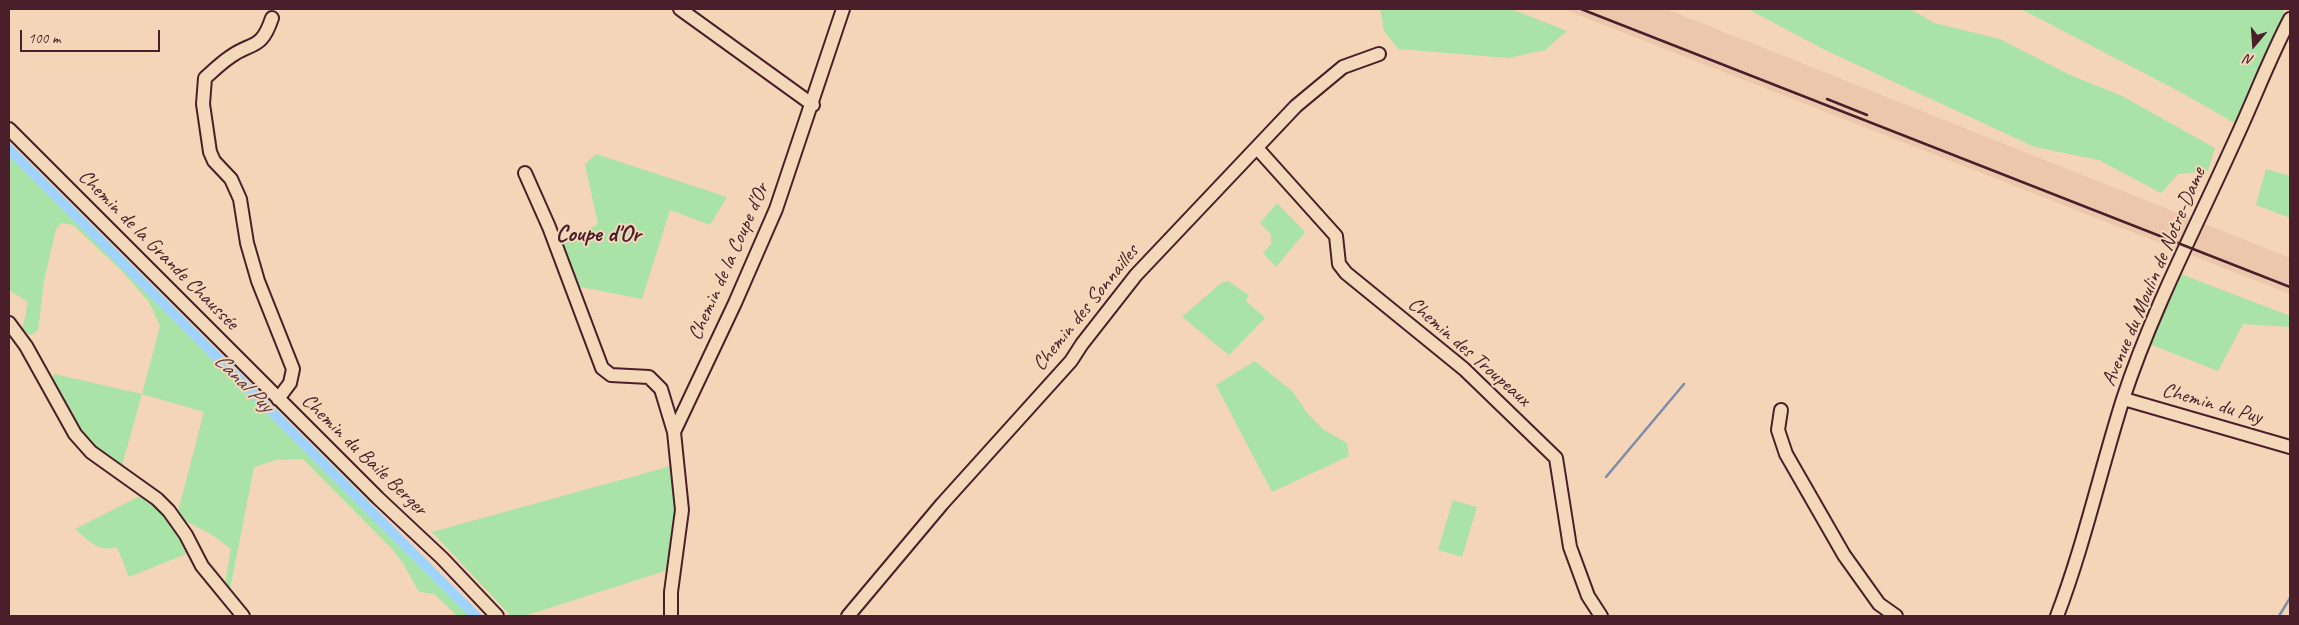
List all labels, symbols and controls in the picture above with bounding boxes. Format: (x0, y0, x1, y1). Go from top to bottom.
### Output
scale bar (22, 20, 162, 52)
north arrow (2229, 20, 2279, 70)
text: 100 m (28, 29, 60, 48)
text: N (2242, 50, 2256, 69)
street label: Chemin de la Grande Chaussée (72, 164, 244, 336)
street label: Avenue du Moulin de Notre-Dame (2097, 164, 2211, 390)
street label: Chemin de la Coupe d'Or (683, 180, 775, 344)
district label: Coupe d'Or (555, 221, 641, 249)
street label: Chemin des Sonnailles (1027, 240, 1145, 376)
street label: Chemin des Troupeaux (1402, 292, 1536, 412)
water label: Canal Puy (208, 348, 278, 418)
street label: Chemin du Puy (2159, 378, 2265, 430)
street label: Chemin du Baile Berger (296, 389, 432, 521)

